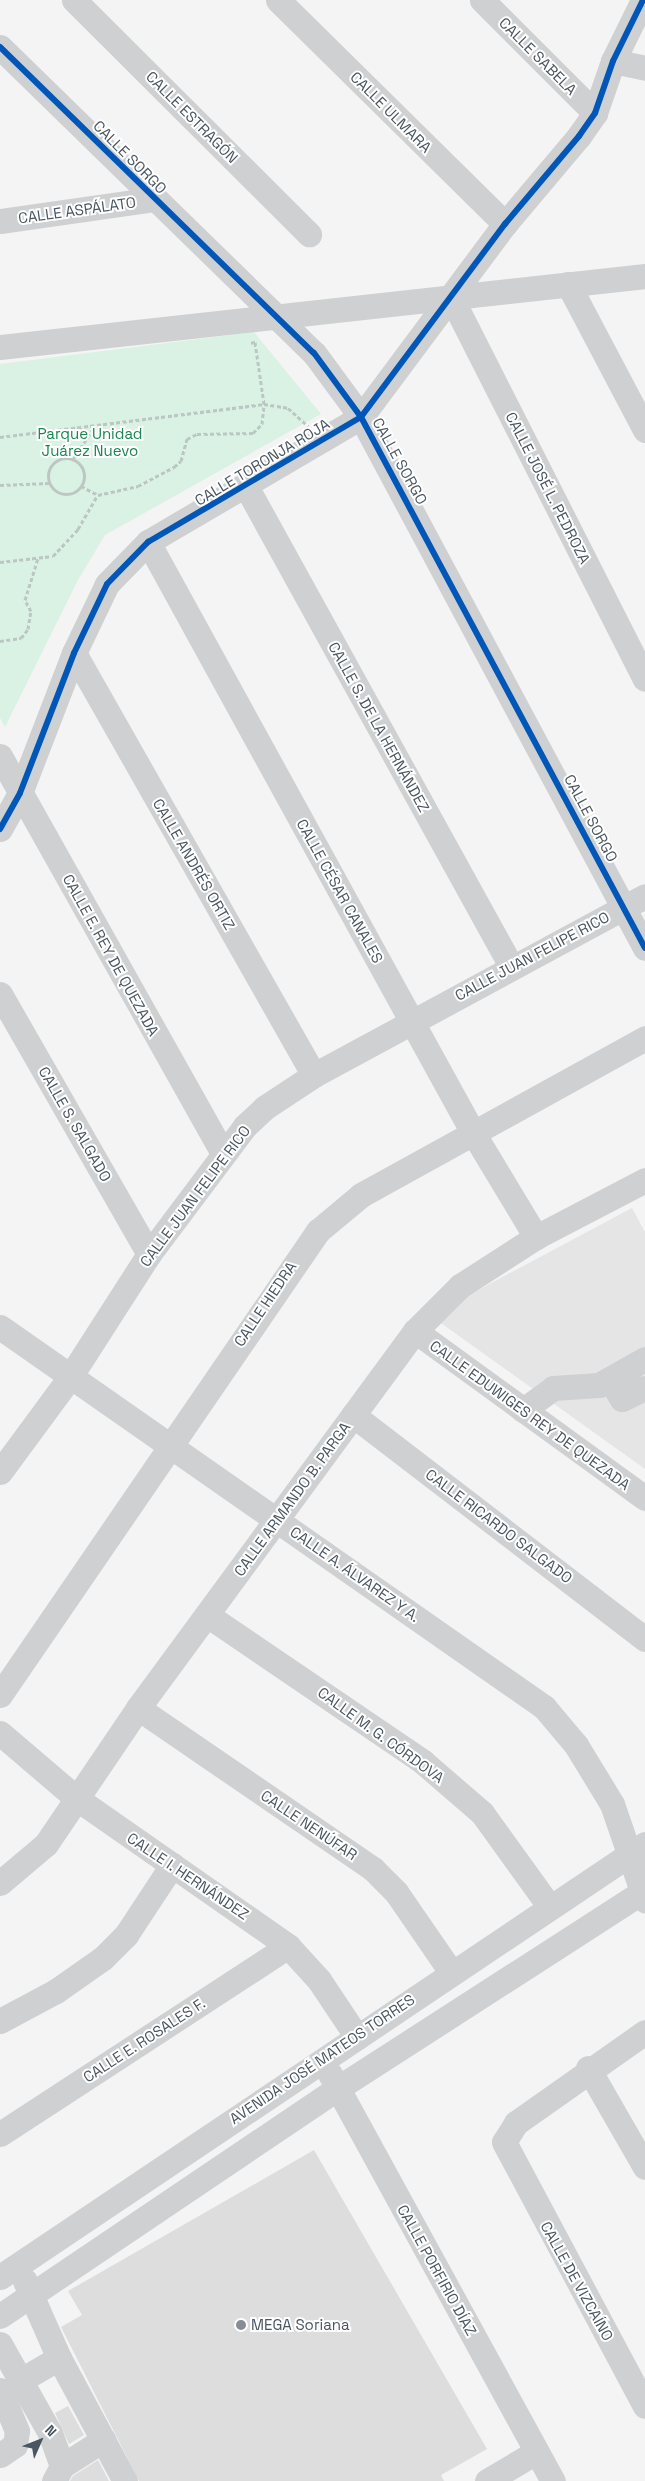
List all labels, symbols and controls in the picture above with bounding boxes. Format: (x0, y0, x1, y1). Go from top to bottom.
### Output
street label: CALLE SABELA (495, 13, 581, 99)
street label: CALLE ESTRAGÓN (142, 67, 242, 167)
street label: CALLE ULMARA (347, 68, 435, 156)
street label: CALLE SORGO (90, 117, 170, 197)
street label: CALLE ASPÁLATO (17, 193, 137, 227)
street label: CALLE JOSÉ L. PEDROZA (502, 409, 594, 567)
street label: CALLE TORONJA ROJA (191, 414, 333, 510)
street label: CALLE SORGO (369, 415, 431, 507)
park label: Parque Unidad Juárez Nuevo (37, 424, 143, 459)
street label: CALLE S. DE LA HERNÁNDEZ (324, 638, 434, 816)
street label: CALLE SORGO (560, 771, 622, 865)
street label: CALLE ANDRÉS ORTIZ (149, 795, 239, 933)
street label: CALLE CÉSAR CANALES (293, 816, 387, 966)
street label: CALLE E. REY DE QUEZADA (59, 871, 163, 1039)
street label: CALLE JUAN FELIPE RICO (452, 908, 612, 1004)
street label: CALLE S. SALGADO (35, 1063, 115, 1185)
street label: CALLE JUAN FELIPE RICO (136, 1122, 254, 1270)
street label: CALLE HIEDRA (230, 1258, 300, 1350)
street label: CALLE EDUWIGES REY DE QUEZADA (426, 1336, 634, 1494)
street label: CALLE ARMANDO B. PARGA (230, 1418, 354, 1580)
street label: CALLE RICARDO SALGADO (422, 1465, 576, 1587)
street label: CALLE A. ÁLVAREZ Y A. (286, 1522, 424, 1626)
street label: CALLE M. G. CÓRDOVA (314, 1683, 448, 1787)
street label: CALLE NENÚFAR (257, 1786, 361, 1864)
street label: CALLE I. HERNÁNDEZ (124, 1829, 252, 1923)
street label: AVENIDA JOSÉ MATEOS TORRES (226, 1990, 418, 2128)
street label: CALLE E. ROSALES F. (79, 1994, 209, 2086)
street label: CALLE PORFIRIO DÍAZ (394, 2202, 480, 2338)
street label: CALLE DE VIZCAÍNO (537, 2218, 617, 2344)
place label: MEGA Soriana (251, 2316, 350, 2334)
marker: MEGA Soriana (235, 2319, 247, 2331)
north arrow (15, 2416, 65, 2466)
text: N (41, 2421, 61, 2440)

